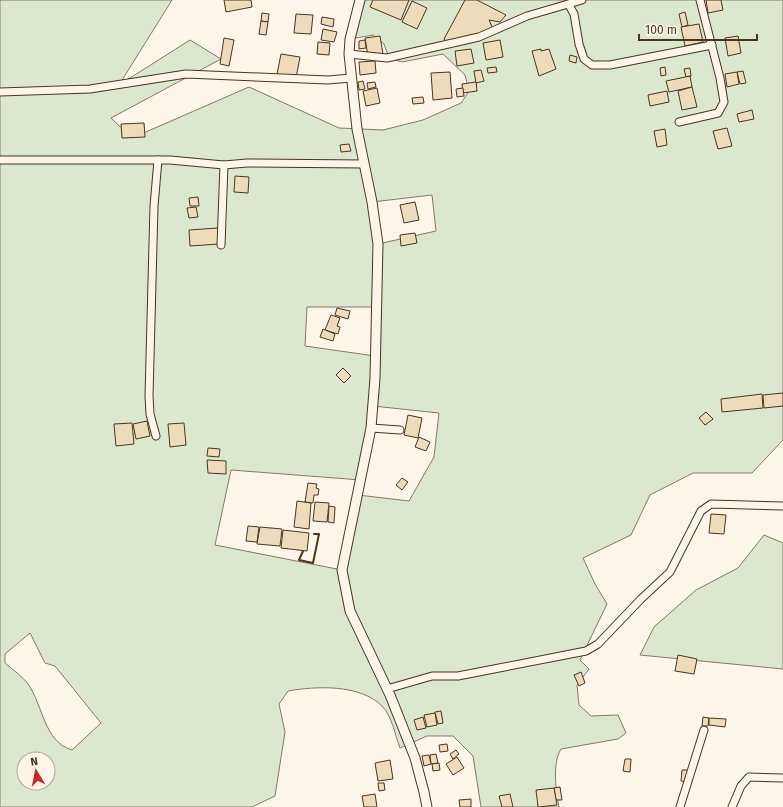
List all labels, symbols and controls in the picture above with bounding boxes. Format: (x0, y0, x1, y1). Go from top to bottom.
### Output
scale bar (639, 16, 757, 42)
text: 100 m (645, 23, 677, 37)
north arrow (16, 751, 56, 791)
text: N (30, 755, 39, 769)

